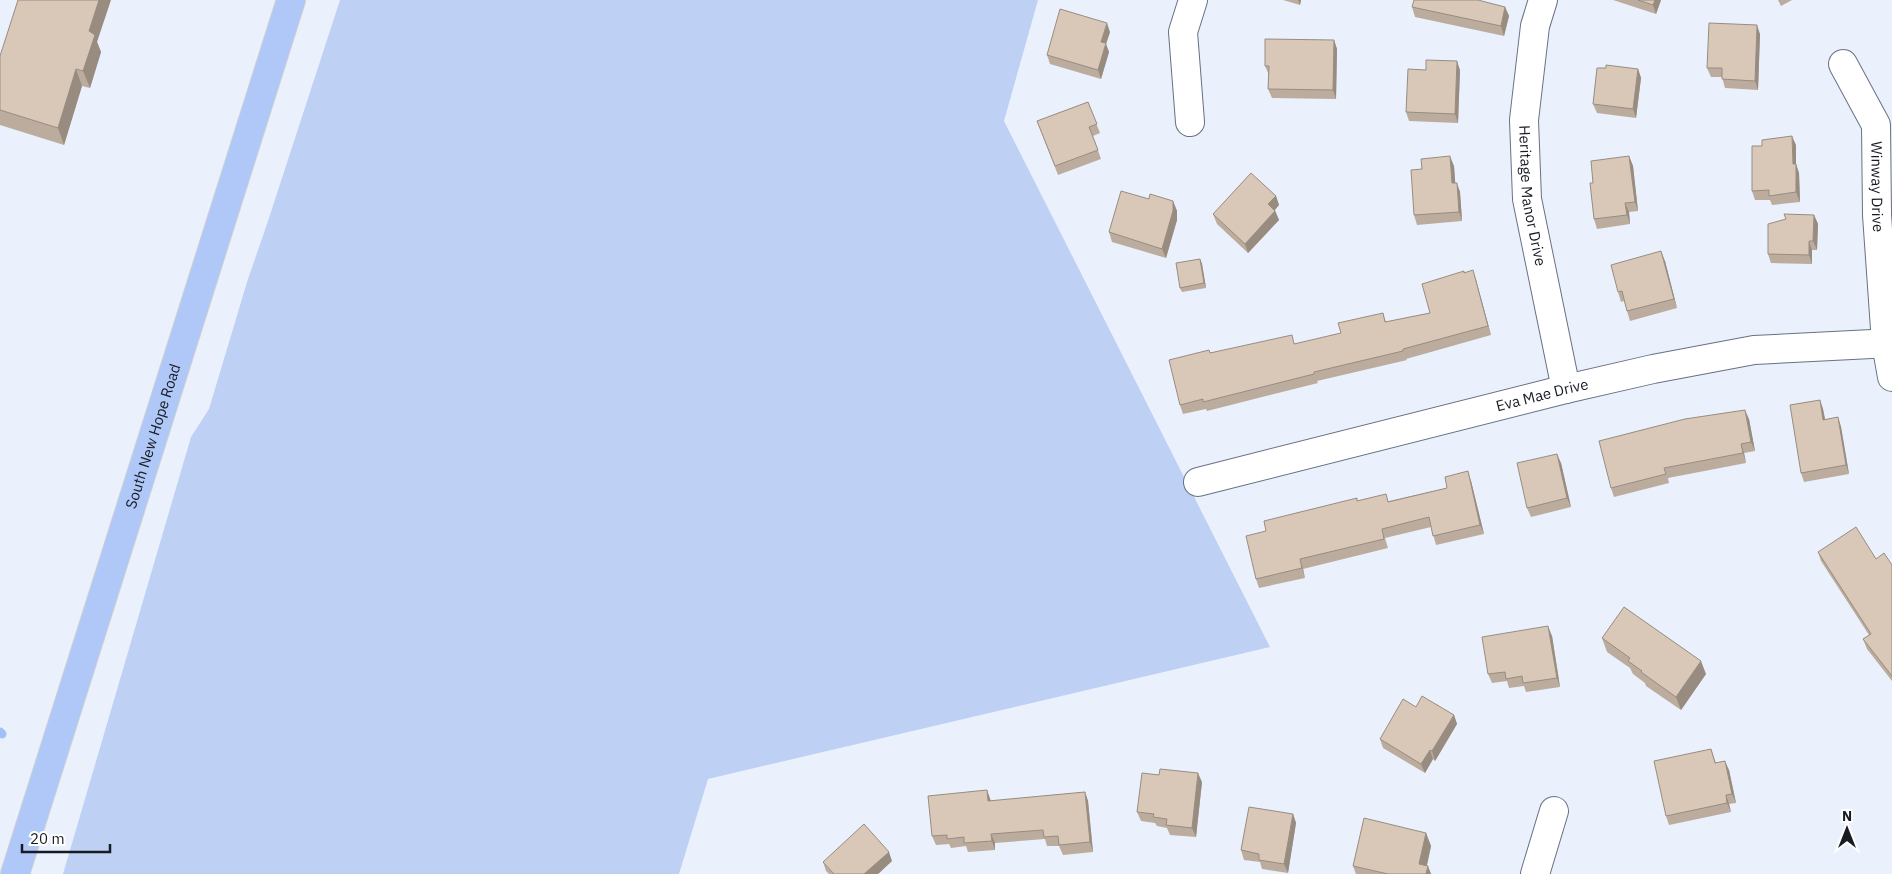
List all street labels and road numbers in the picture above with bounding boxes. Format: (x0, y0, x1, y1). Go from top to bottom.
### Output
street label: Heritage Manor Drive (1515, 125, 1551, 268)
street label: Winway Drive (1867, 141, 1888, 233)
street label: South New Hope Road (121, 361, 185, 511)
street label: Eva Mae Drive (1494, 374, 1590, 415)

